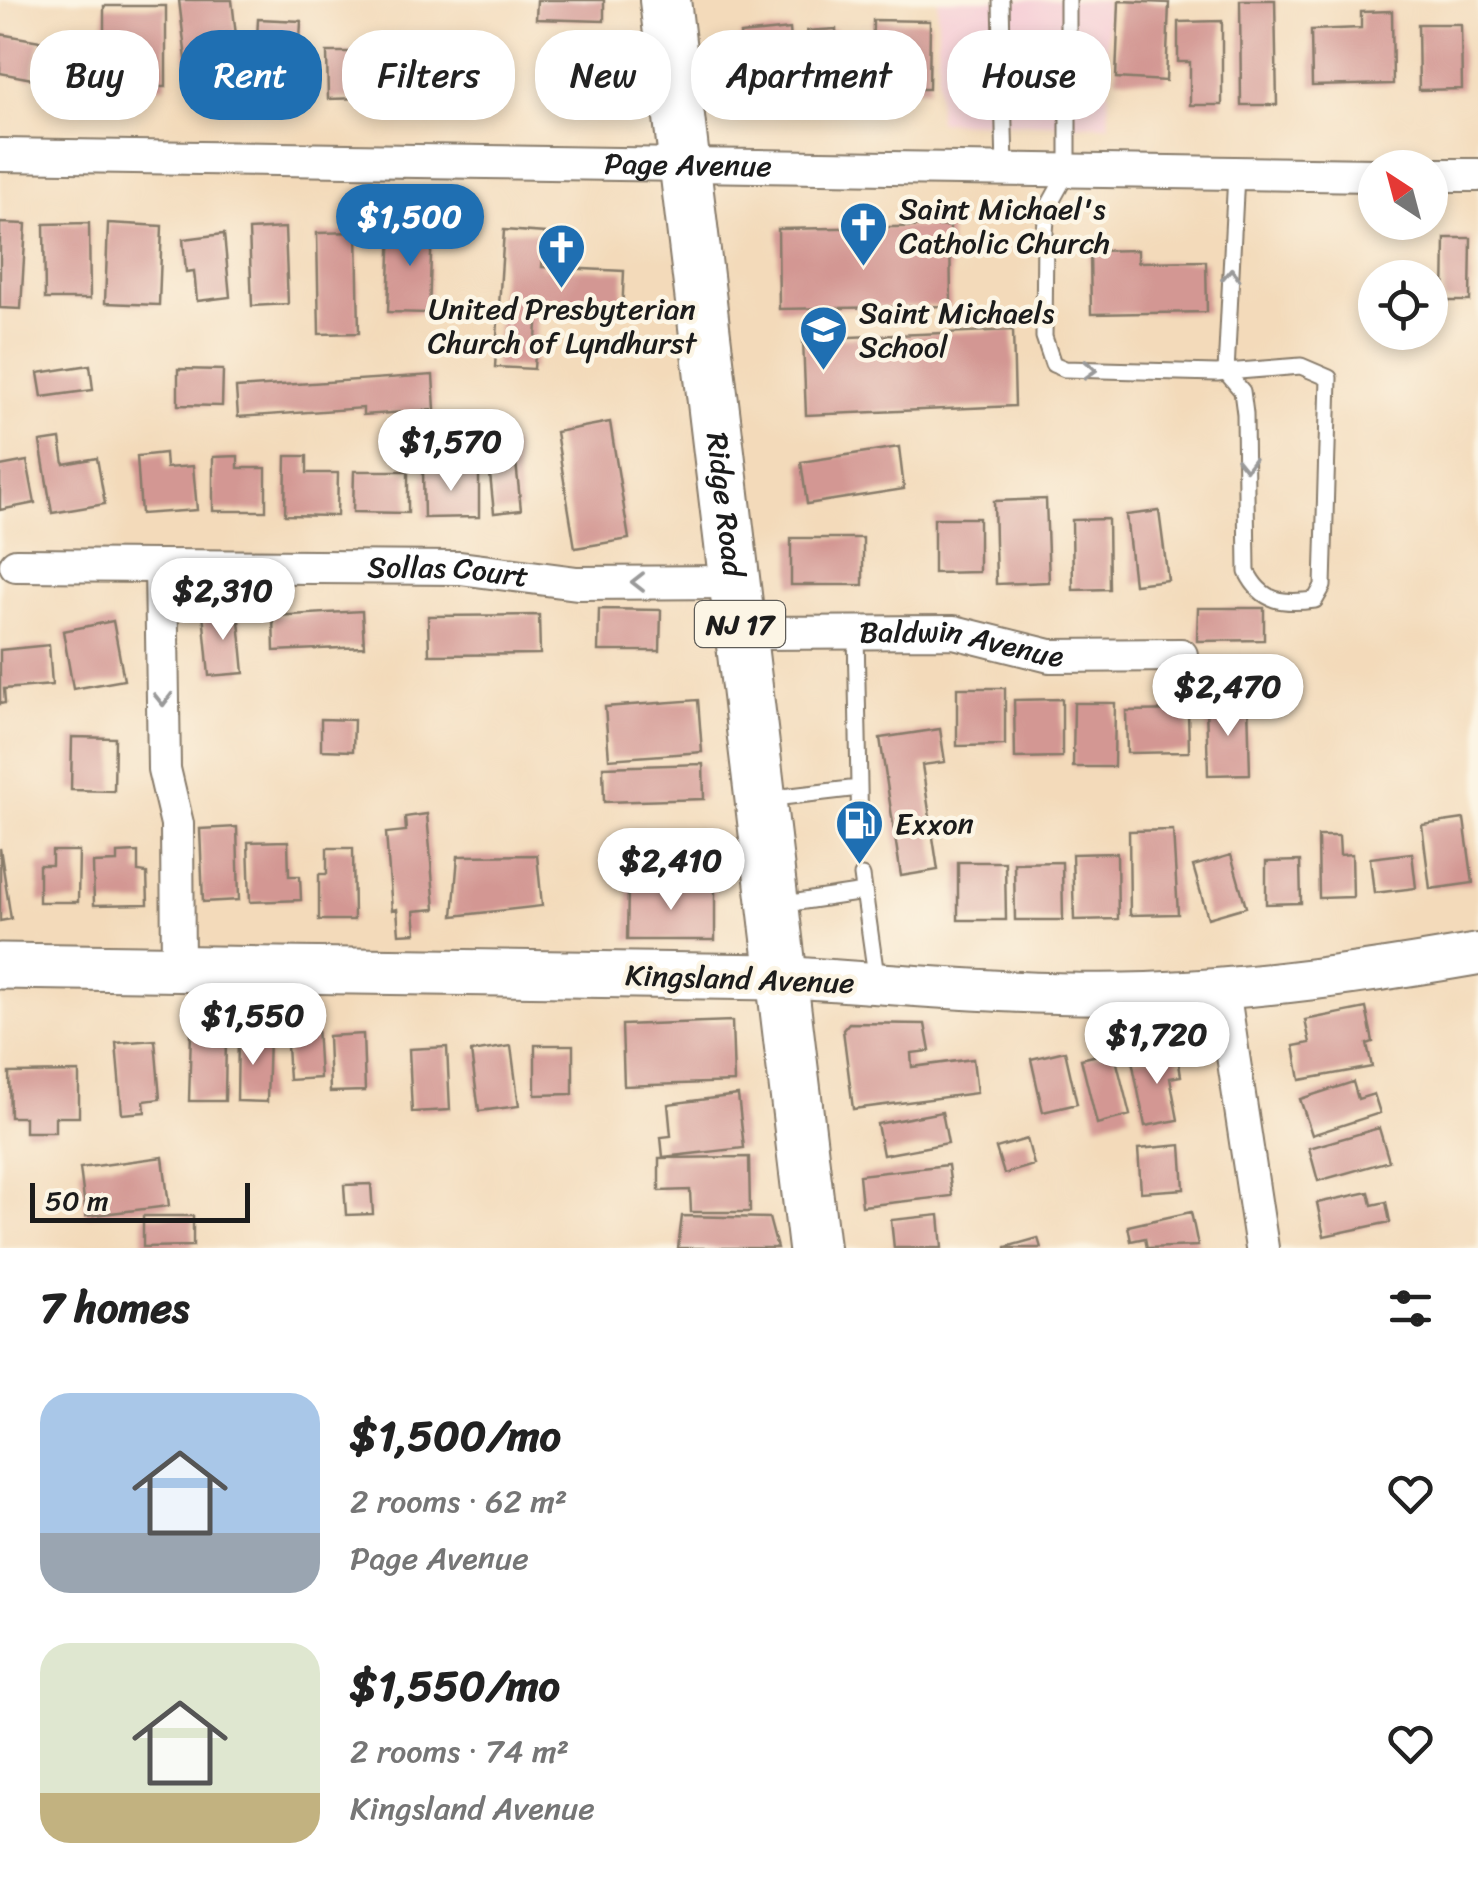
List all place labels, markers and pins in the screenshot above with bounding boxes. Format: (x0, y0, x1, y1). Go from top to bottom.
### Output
place label: Saint Michael's Catholic Church (899, 182, 1110, 270)
pin: $1,500 (329, 184, 491, 269)
church icon: Saint Michael's Catholic Church (838, 200, 890, 268)
church icon: United Presbyterian Church of Lyndhurst (536, 222, 588, 290)
place label: United Presbyterian Church of Lyndhurst (428, 282, 698, 370)
place label: Saint Michaels School (859, 286, 1055, 374)
school or university icon: Saint Michaels School (798, 304, 850, 372)
pin: $1,570 (370, 409, 532, 494)
pin: $2,310 (142, 558, 304, 643)
pin: $2,470 (1147, 654, 1309, 739)
place label: Exxon (895, 797, 974, 851)
fuel station icon: Exxon (834, 798, 886, 866)
pin: $2,410 (590, 828, 752, 913)
pin: $1,550 (172, 983, 334, 1068)
pin: $1,720 (1076, 1002, 1238, 1087)

